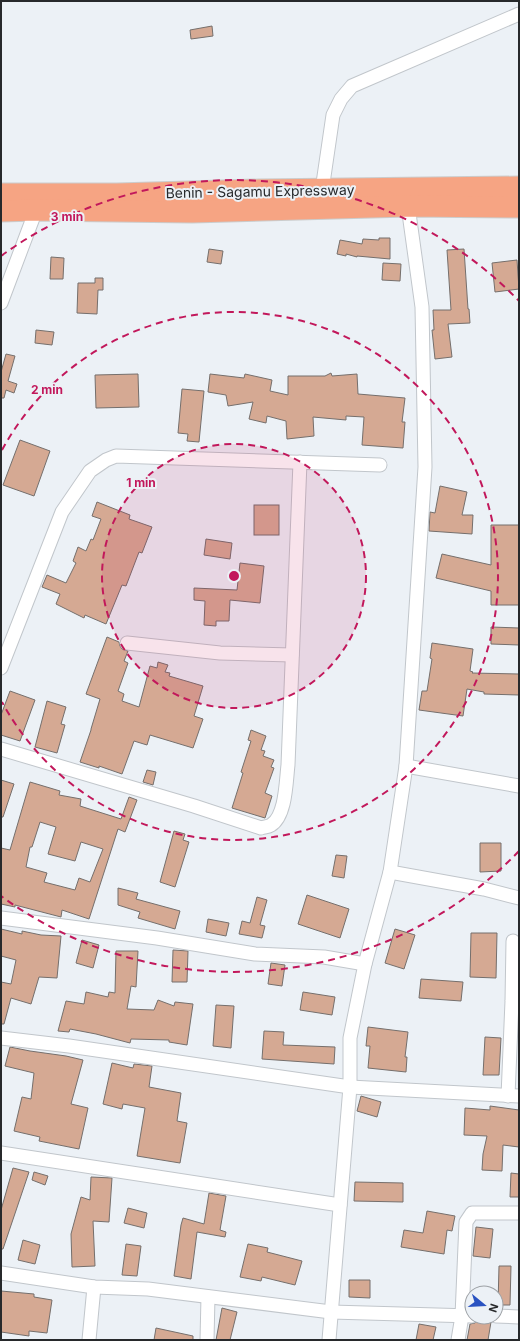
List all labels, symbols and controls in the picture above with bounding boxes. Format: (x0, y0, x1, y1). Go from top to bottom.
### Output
street label: Benin - Sagamu Expressway (165, 181, 355, 201)
text: 3 min (51, 209, 83, 224)
text: 2 min (31, 382, 63, 397)
text: 1 min (126, 475, 156, 490)
centre of rings (227, 569, 241, 583)
north arrow (464, 1285, 504, 1325)
text: N (486, 1302, 501, 1314)

